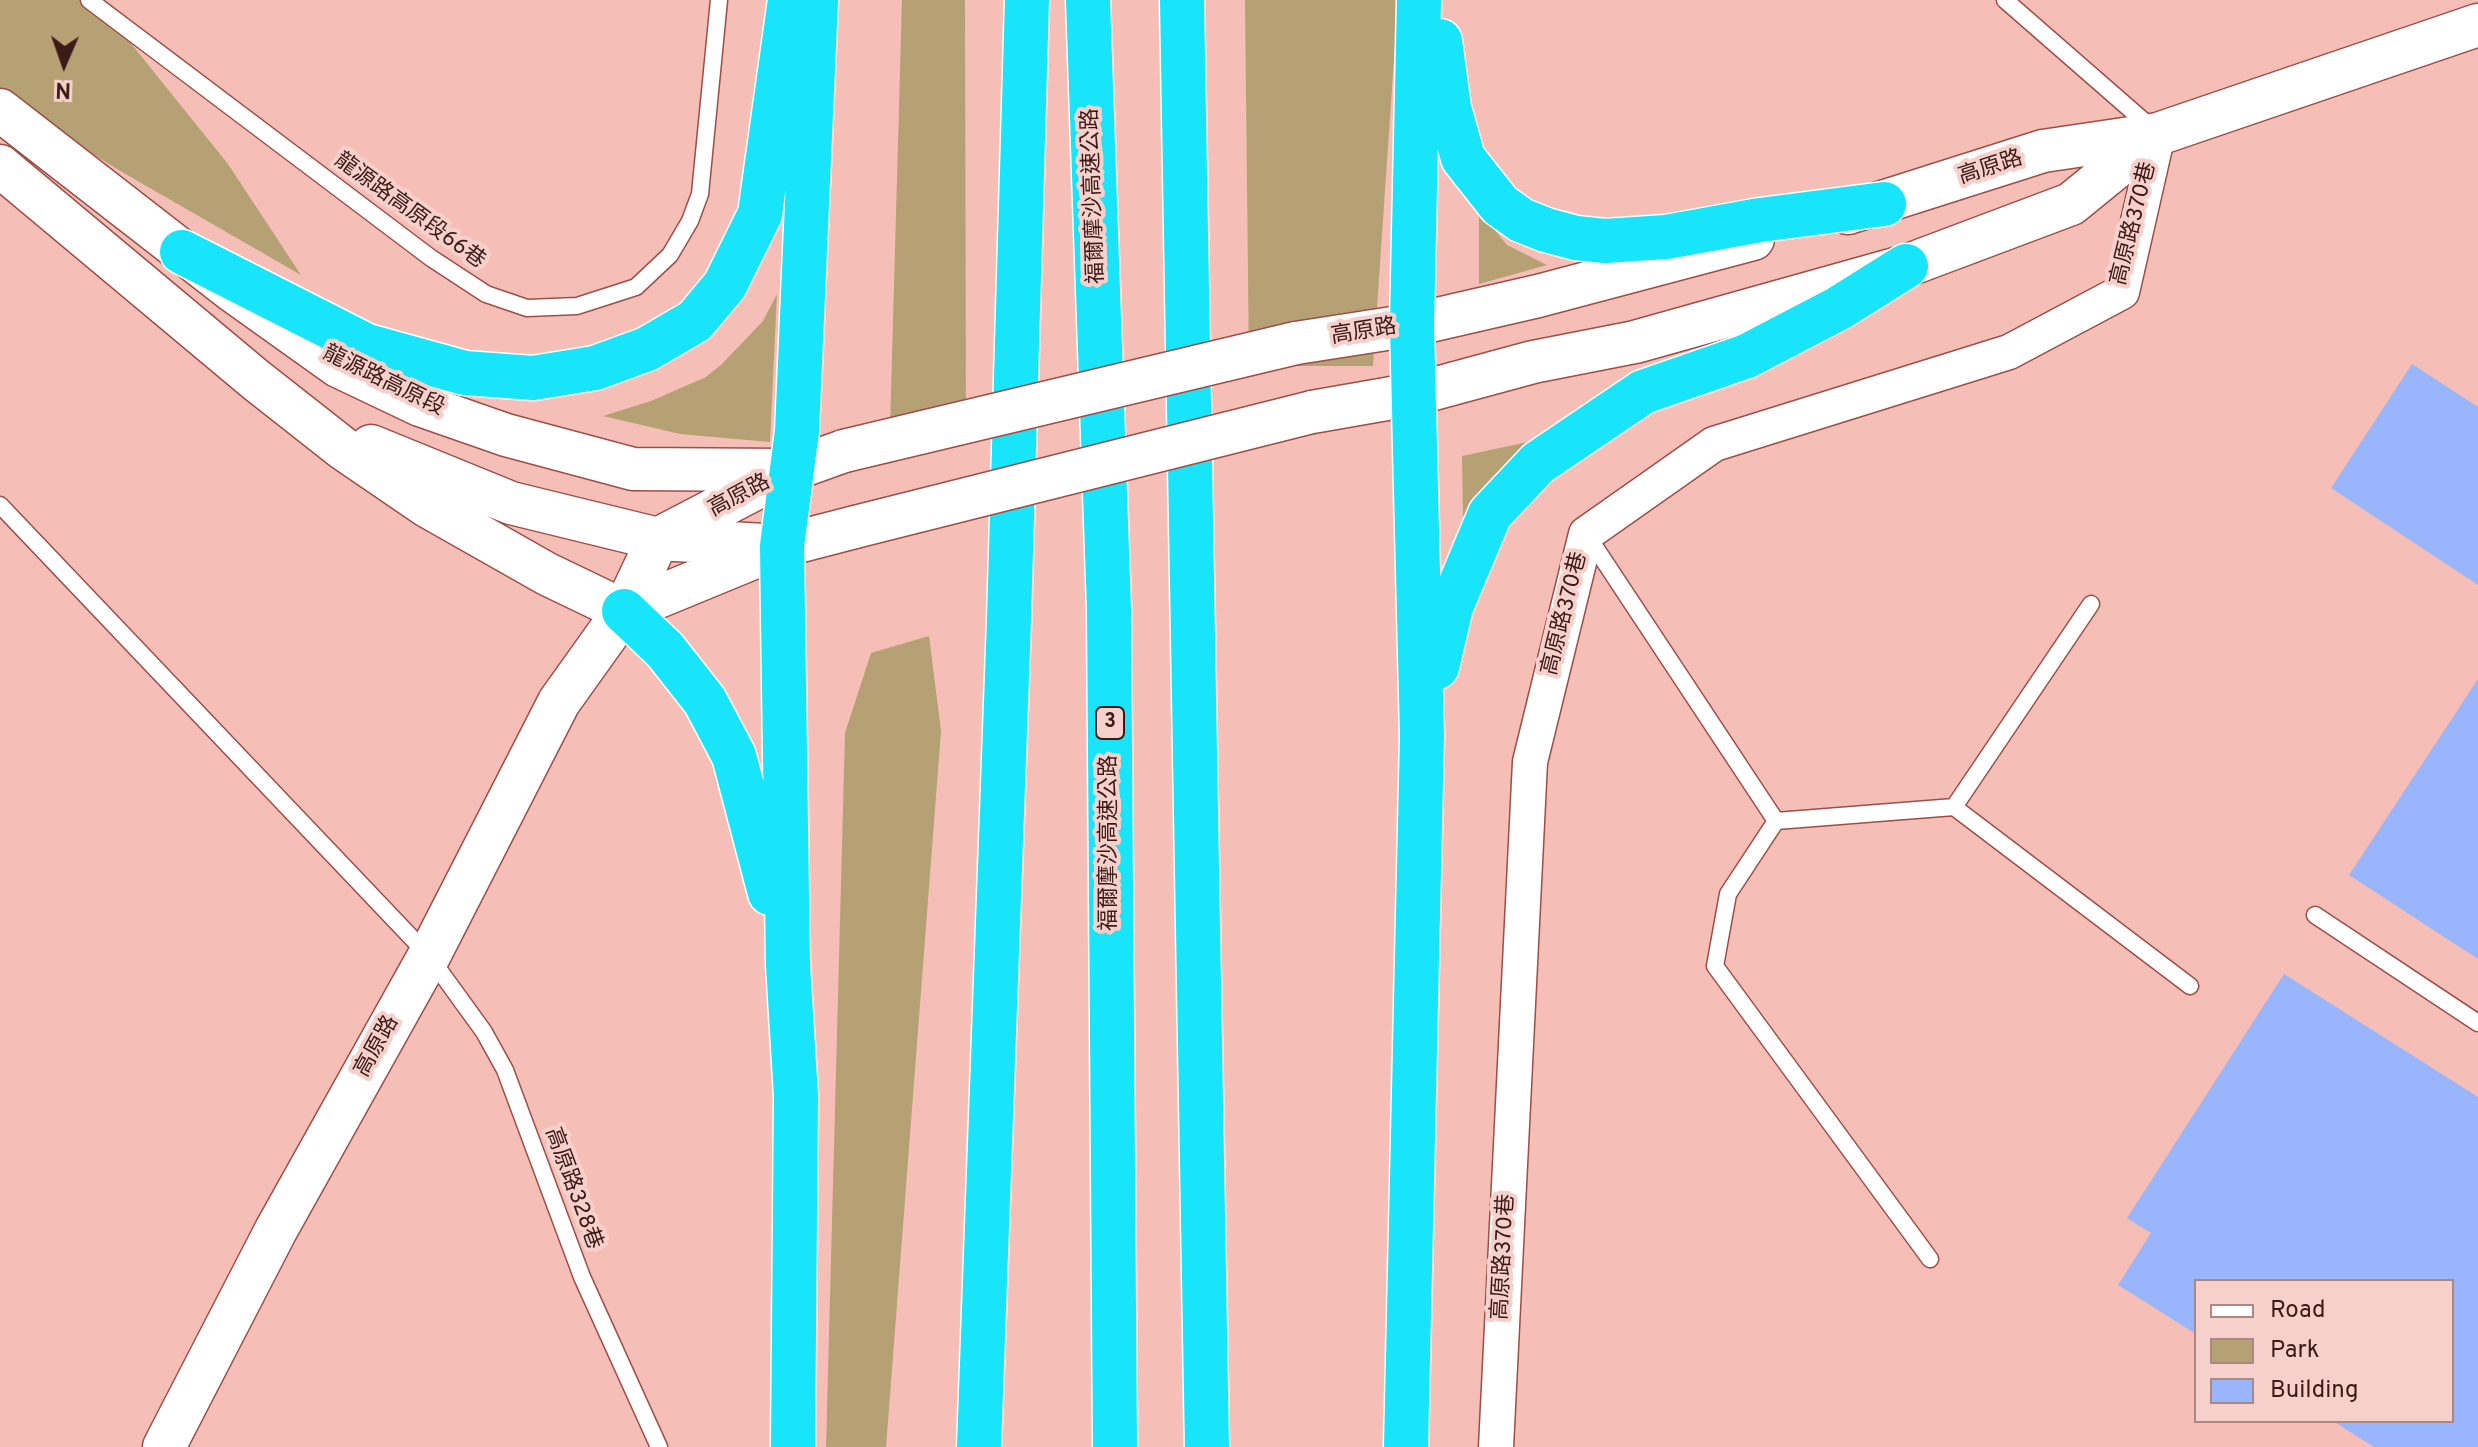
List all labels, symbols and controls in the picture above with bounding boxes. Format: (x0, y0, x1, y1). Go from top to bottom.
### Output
north arrow (24, 24, 104, 104)
text: N (55, 75, 72, 102)
street label: 福爾摩沙高速公路 (1079, 108, 1111, 284)
street label: 高原路 (1956, 146, 2026, 192)
street label: 龍源路高原段66巷 (328, 148, 490, 276)
street label: 高原路370巷 (2107, 160, 2163, 288)
street label: 高原路 (1329, 315, 1399, 351)
street label: 龍源路高原段 (318, 341, 448, 423)
street label: 高原路 (705, 470, 775, 524)
street label: 高原路370巷 (1538, 550, 1594, 678)
road number: 3 (1096, 707, 1124, 739)
street label: 福爾摩沙高速公路 (1098, 755, 1124, 931)
street label: 高原路 (350, 1012, 406, 1082)
street label: 高原路328巷 (538, 1124, 606, 1254)
street label: 高原路370巷 (1489, 1193, 1521, 1321)
legend (2194, 1279, 2454, 1423)
text: Road (2270, 1296, 2326, 1326)
text: Park (2270, 1336, 2320, 1366)
text: Building (2270, 1376, 2359, 1406)

